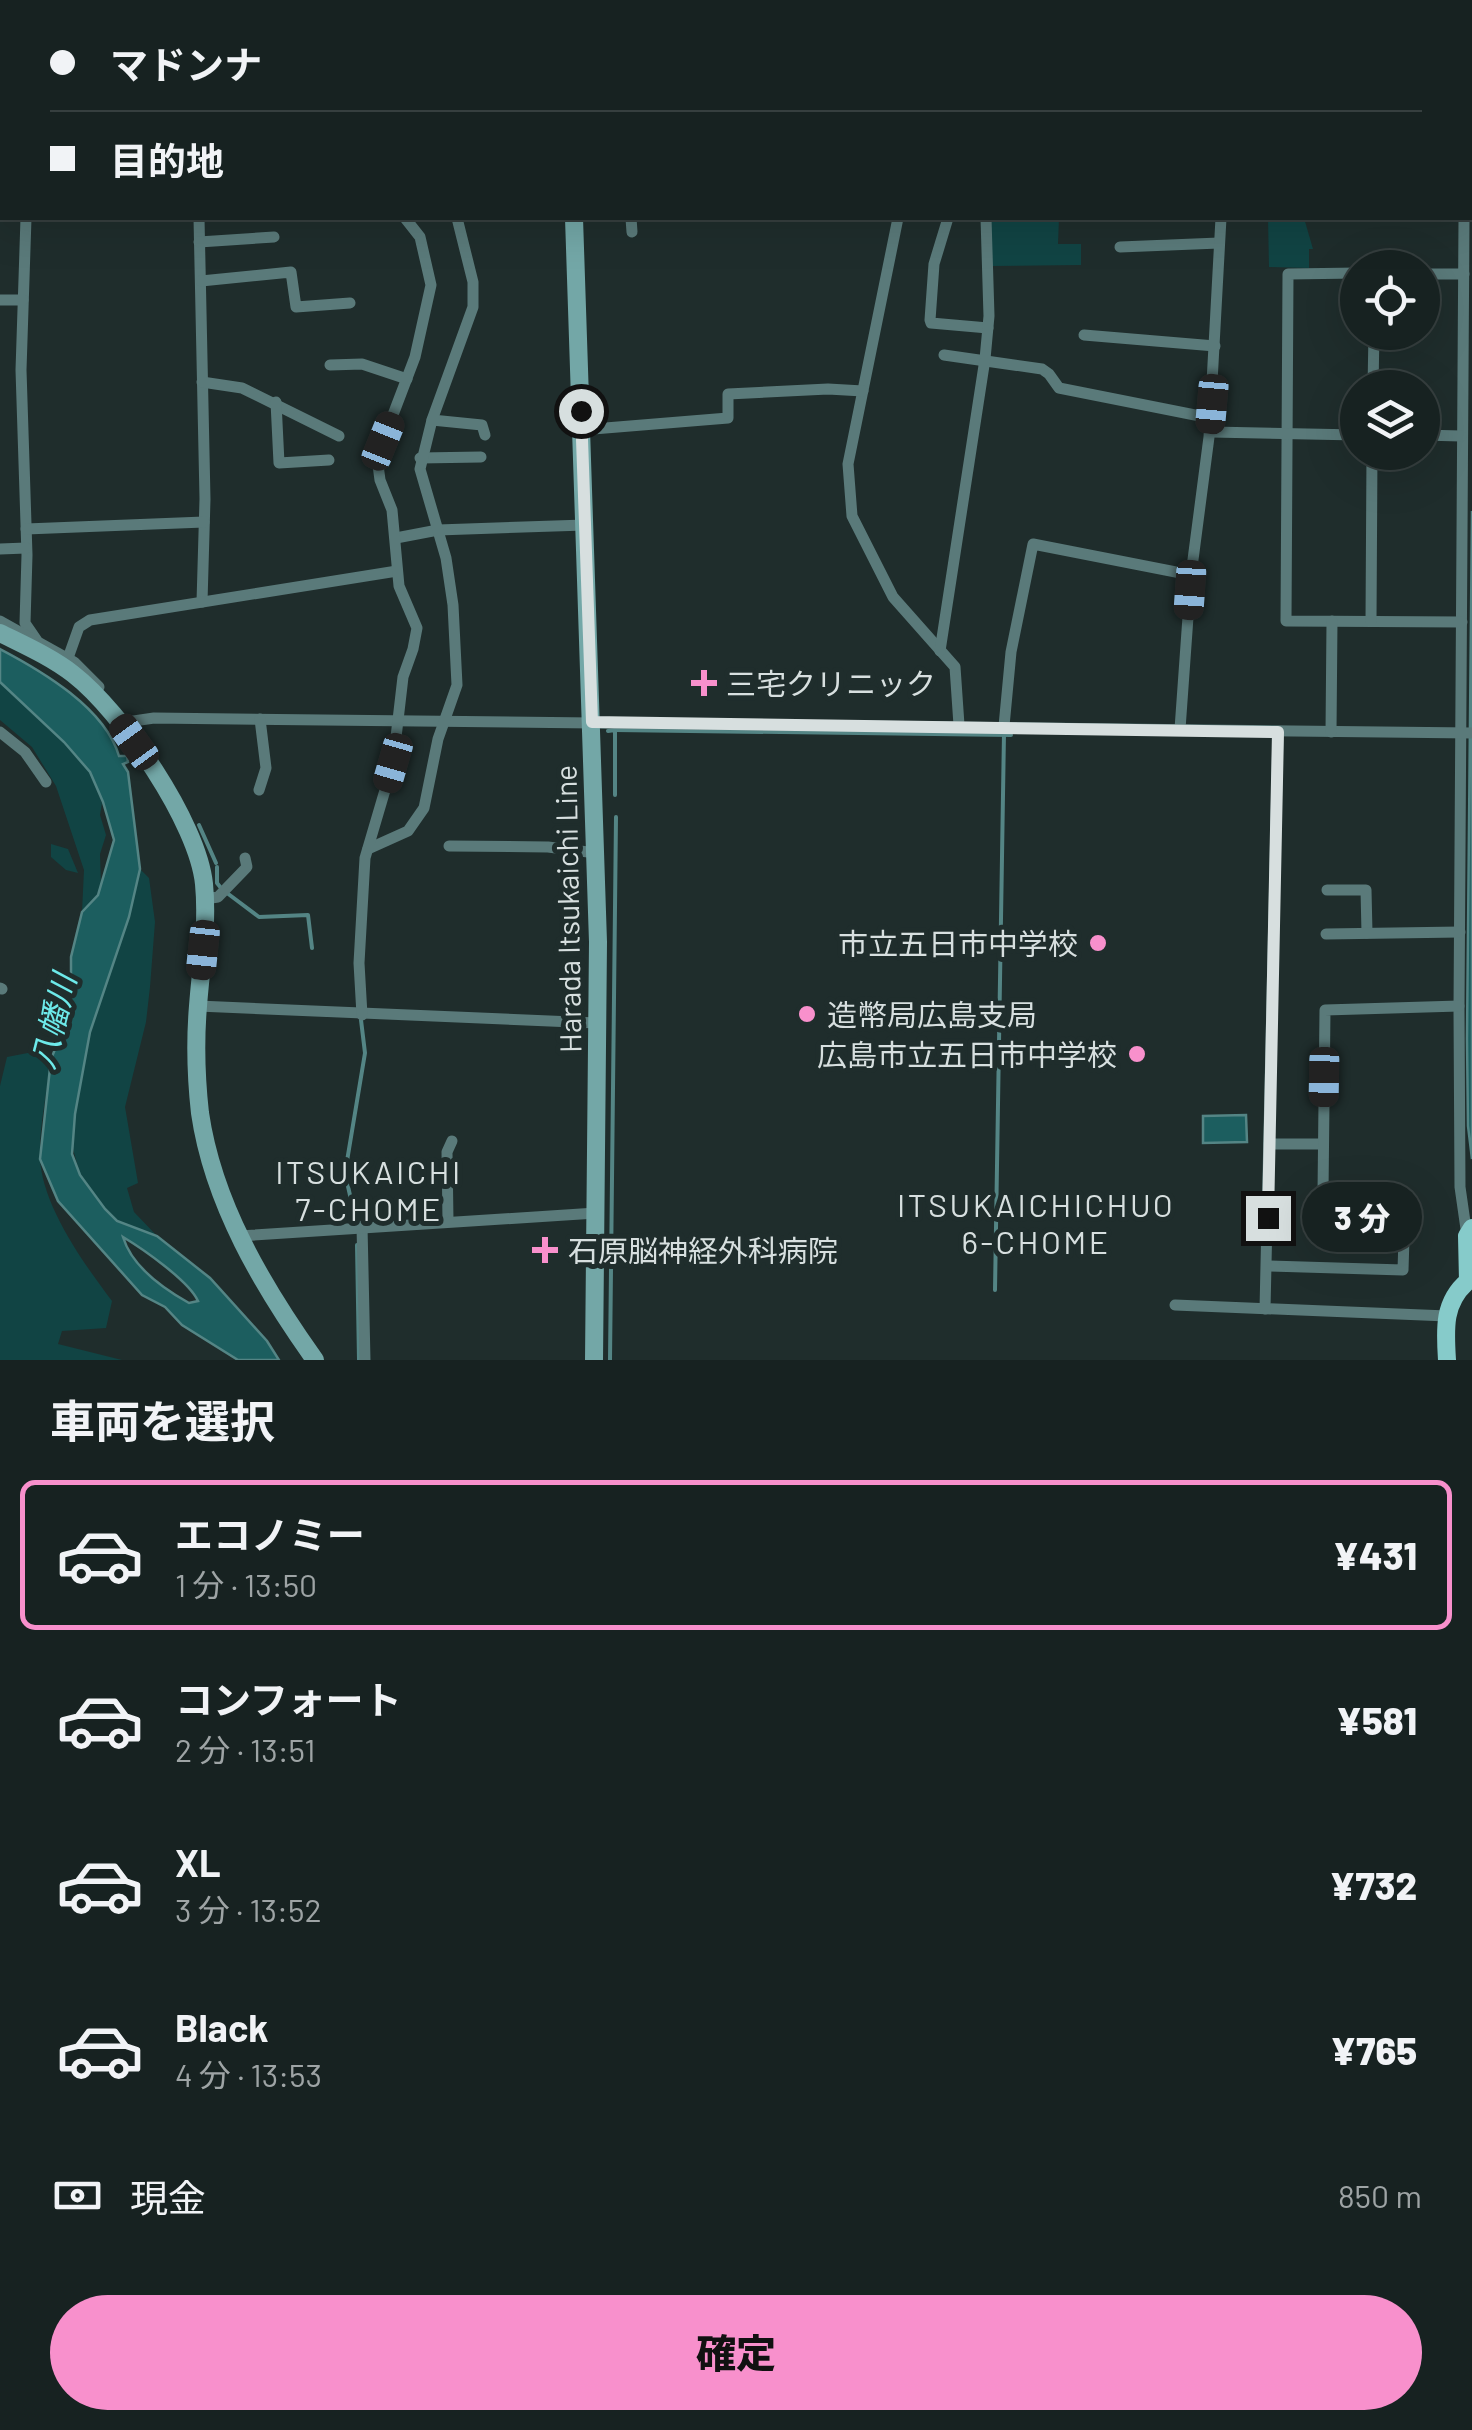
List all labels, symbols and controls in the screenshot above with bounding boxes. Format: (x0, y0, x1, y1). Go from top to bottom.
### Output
text: マドンナ (110, 41, 262, 87)
text: 目的地 (110, 137, 224, 183)
map controls (1340, 250, 1440, 470)
button: locate (1340, 250, 1440, 350)
button: layers (1340, 370, 1440, 470)
car (1194, 373, 1230, 435)
route start (559, 389, 604, 434)
car (358, 408, 408, 474)
car (1173, 559, 1207, 621)
place label: 三宅クリニック (726, 665, 936, 701)
marker: 三宅クリニック (691, 670, 717, 696)
car (104, 709, 164, 775)
car (370, 730, 416, 796)
street label: Harada Itsukaichi Line (546, 765, 588, 1053)
car (185, 919, 221, 981)
place label: 市立五日市中学校 (838, 925, 1078, 961)
marker: 市立五日市中学校 (1087, 932, 1109, 954)
water label: 八幡川 (22, 967, 83, 1072)
place label: 造幣局広島支局 (827, 996, 1037, 1032)
marker: 造幣局広島支局 (796, 1003, 818, 1025)
place label: 広島市立五日市中学校 (817, 1036, 1117, 1072)
marker: 広島市立五日市中学校 (1126, 1043, 1148, 1065)
car (1308, 1047, 1340, 1107)
district label: ITSUKAICHI 7-CHOME (275, 1152, 463, 1227)
callout: 3 分 (1303, 1183, 1423, 1253)
district label: ITSUKAICHICHUO 6-CHOME (897, 1185, 1175, 1260)
route end (1246, 1196, 1291, 1241)
text: 3 分 (1334, 1198, 1390, 1236)
place label: 石原脳神経外科病院 (568, 1232, 838, 1268)
marker: 石原脳神経外科病院 (532, 1237, 558, 1263)
text: 車両を選択 (50, 1393, 275, 1447)
icon: car (55, 1510, 145, 1600)
text: エコノミー (175, 1511, 365, 1557)
text: ¥431 (1333, 1532, 1417, 1578)
text: 1 分 · 13:50 (175, 1565, 317, 1603)
icon: car (55, 1675, 145, 1765)
text: コンフォート (175, 1676, 402, 1722)
text: ¥581 (1336, 1697, 1417, 1743)
text: 2 分 · 13:51 (175, 1730, 315, 1768)
text: XL (175, 1839, 221, 1885)
icon: car (55, 1840, 145, 1930)
text: ¥732 (1329, 1862, 1417, 1908)
text: 3 分 · 13:52 (175, 1890, 322, 1928)
text: Black (175, 2004, 269, 2050)
icon: car (55, 2005, 145, 2095)
text: ¥765 (1330, 2027, 1417, 2073)
text: 4 分 · 13:53 (175, 2055, 322, 2093)
icon: cash (50, 2168, 105, 2223)
text: 現金 (130, 2174, 206, 2220)
text: 850 m (1338, 2176, 1422, 2214)
button: 確定 (50, 2295, 1422, 2410)

